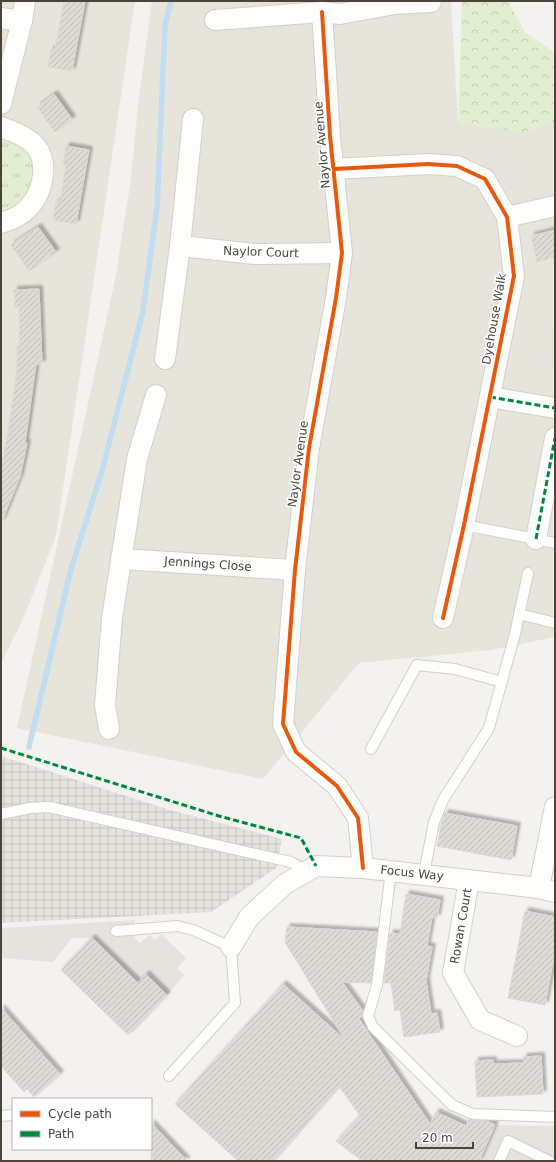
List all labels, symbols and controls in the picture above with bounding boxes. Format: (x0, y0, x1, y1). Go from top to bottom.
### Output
street label: Naylor Avenue (311, 101, 333, 189)
street label: Naylor Court (223, 244, 299, 260)
street label: Dyehouse Walk (479, 272, 509, 366)
street label: Naylor Avenue (285, 420, 311, 508)
street label: Jennings Close (163, 554, 252, 574)
street label: Focus Way (380, 863, 444, 883)
street label: Rowan Court (447, 887, 475, 965)
legend (12, 1098, 152, 1150)
text: Cycle path (48, 1107, 112, 1121)
scale bar (416, 1124, 473, 1150)
text: Path (48, 1127, 74, 1141)
text: 20 m (422, 1131, 453, 1145)

